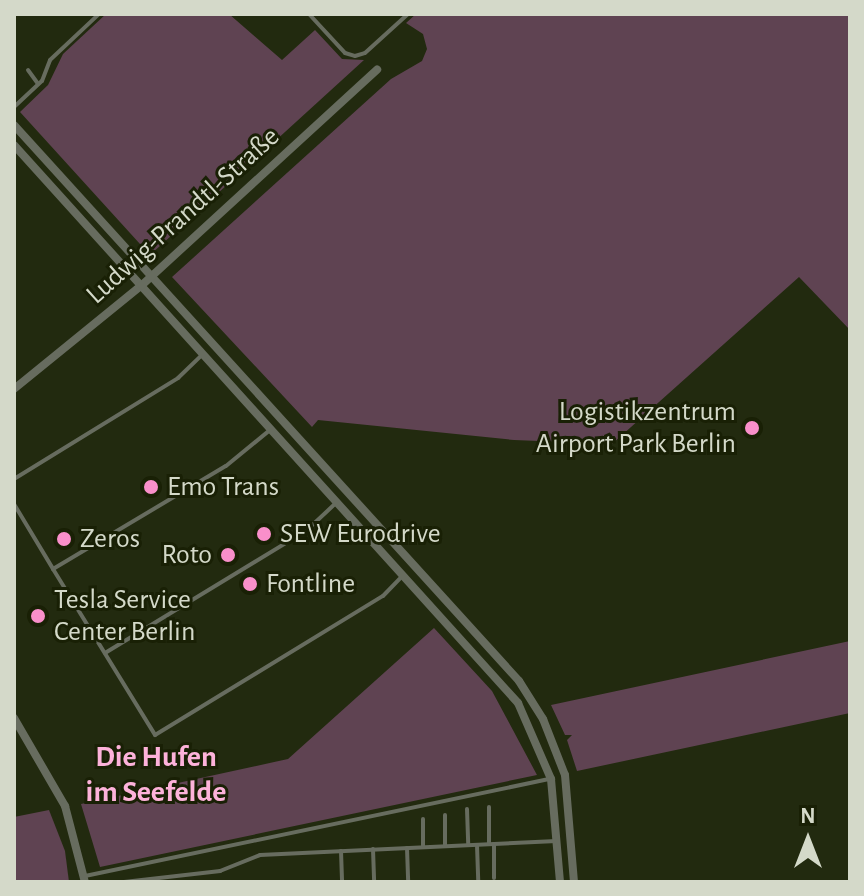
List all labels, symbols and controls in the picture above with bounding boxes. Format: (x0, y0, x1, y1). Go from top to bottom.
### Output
street label: Ludwig-Prandtl-Straße (79, 120, 287, 312)
place label: Logistikzentrum Airport Park Berlin (536, 395, 736, 461)
marker: Logistikzentrum Airport Park Berlin (743, 419, 761, 437)
place label: Emo Trans (167, 470, 279, 504)
marker: Emo Trans (142, 478, 160, 496)
place label: SEW Eurodrive (280, 517, 441, 551)
place label: Zeros (80, 522, 140, 556)
marker: SEW Eurodrive (255, 525, 273, 543)
marker: Zeros (55, 530, 73, 548)
place label: Roto (161, 538, 212, 572)
marker: Roto (219, 546, 237, 564)
place label: Fontline (266, 567, 355, 601)
marker: Fontline (241, 575, 259, 593)
place label: Tesla Service Center Berlin (54, 583, 195, 649)
marker: Tesla Service Center Berlin (29, 607, 47, 625)
district label: Die Hufen im Seefelde (86, 739, 226, 810)
north arrow (768, 800, 848, 880)
text: N (800, 805, 816, 827)

